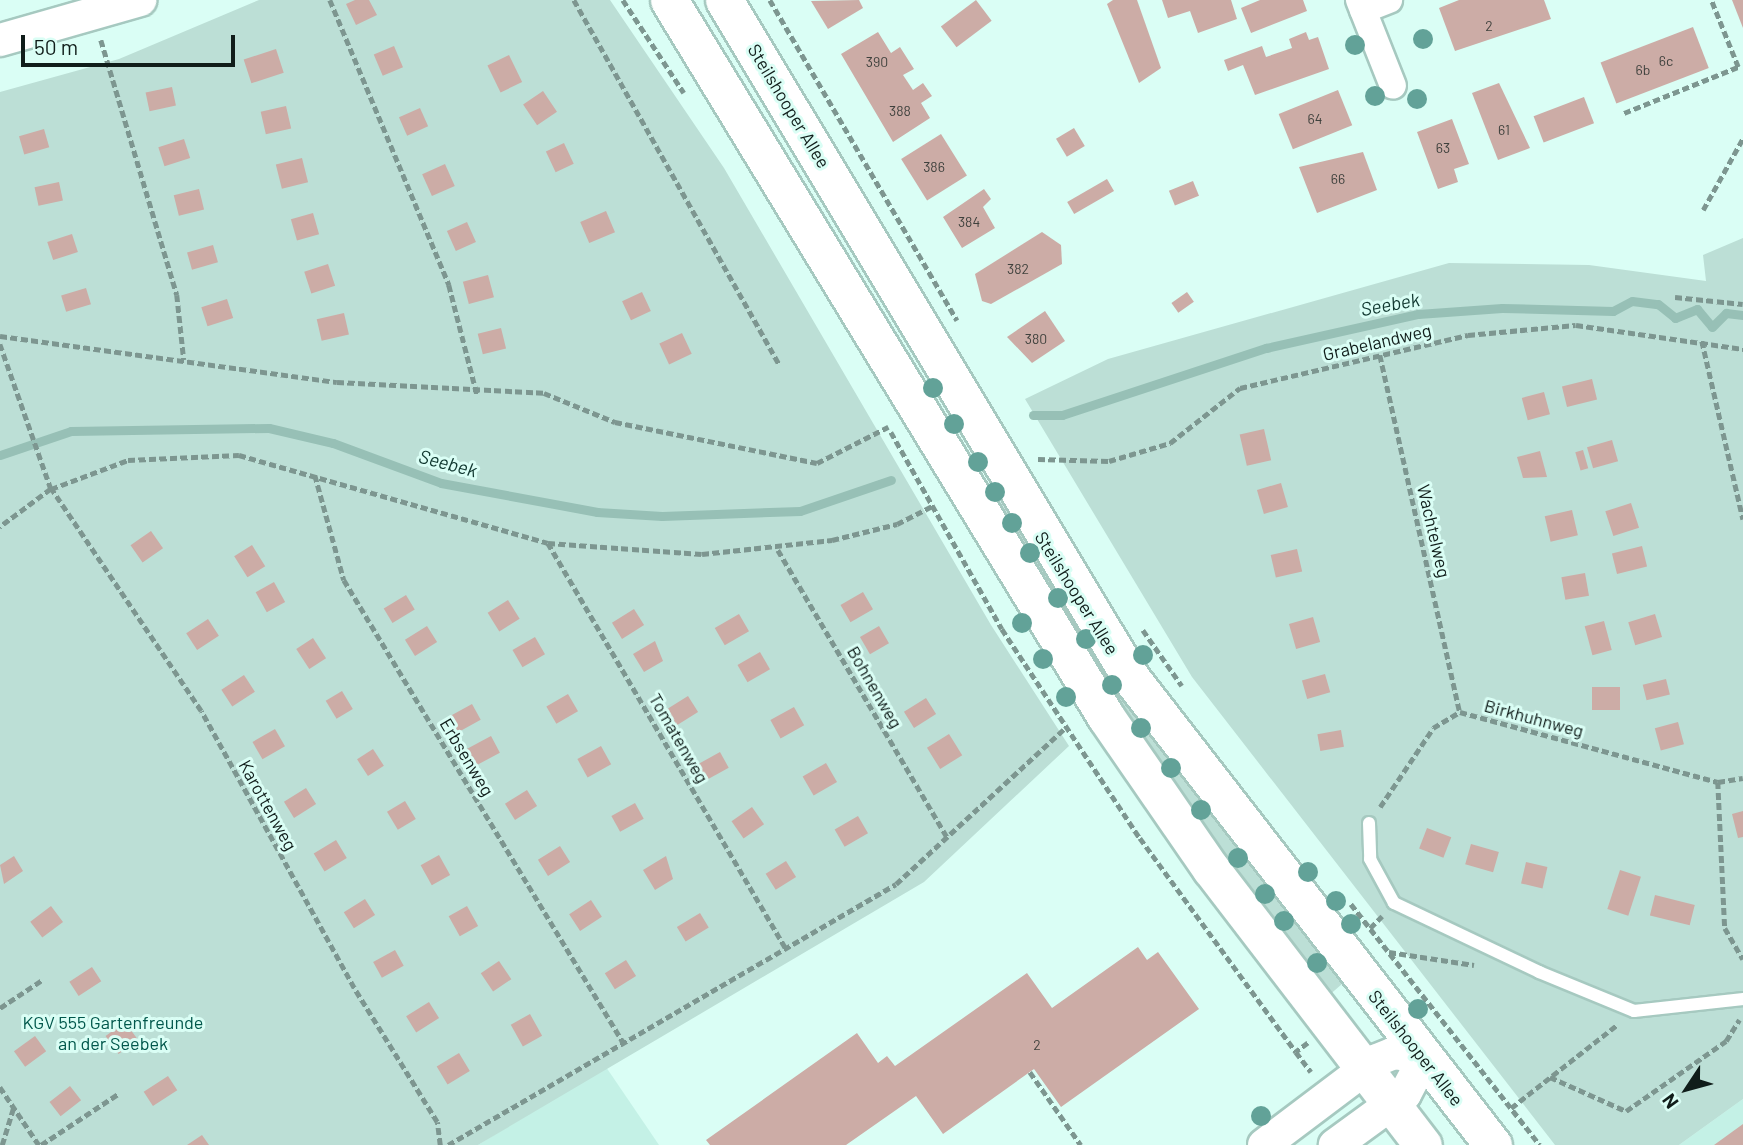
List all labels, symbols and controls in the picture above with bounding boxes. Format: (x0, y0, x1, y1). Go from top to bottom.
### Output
house number: 2 (1485, 18, 1493, 34)
scale bar (24, 21, 238, 65)
text: 50 m (34, 34, 78, 59)
street label: Steilshooper Allee (743, 40, 835, 172)
house number: 6c (1659, 53, 1673, 69)
house number: 390 (866, 54, 888, 70)
house number: 6b (1636, 62, 1650, 78)
house number: 388 (889, 103, 911, 119)
house number: 64 (1308, 111, 1322, 127)
house number: 61 (1498, 122, 1510, 138)
house number: 63 (1436, 140, 1450, 156)
house number: 386 (923, 159, 945, 175)
house number: 66 (1331, 171, 1345, 187)
house number: 384 (958, 214, 980, 230)
house number: 382 (1007, 261, 1029, 277)
water label: Seebek (1359, 288, 1421, 320)
street label: Grabelandweg (1321, 319, 1433, 365)
house number: 380 (1025, 331, 1047, 347)
water label: Seebek (416, 444, 480, 482)
street label: Wachtelweg (1413, 482, 1455, 580)
street label: Steilshooper Allee (1031, 528, 1123, 658)
street label: Bohnenweg (843, 642, 907, 732)
street label: Tomatenweg (645, 689, 713, 787)
street label: Birkhuhnweg (1482, 694, 1586, 742)
street label: Erbsenweg (435, 714, 499, 800)
street label: Karottenweg (234, 756, 302, 854)
street label: Steilshooper Allee (1364, 986, 1468, 1110)
park label: KGV 555 Gartenfreunde an der Seebek (23, 1012, 203, 1054)
house number: 2 (1033, 1037, 1041, 1053)
north arrow (1652, 1054, 1722, 1124)
text: N (1657, 1090, 1683, 1114)

